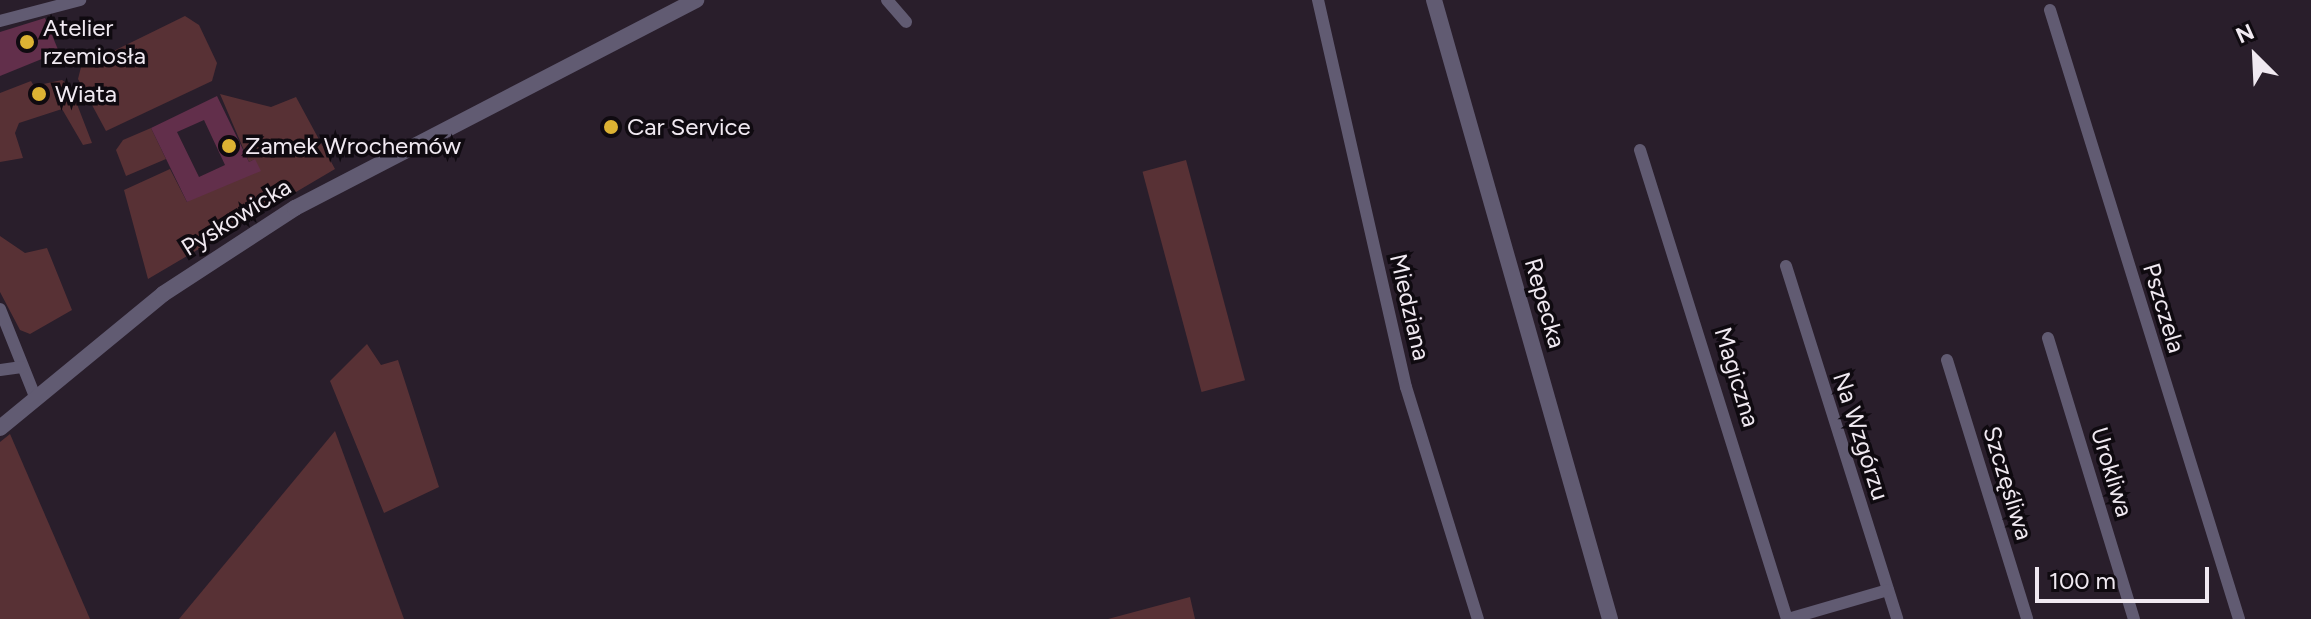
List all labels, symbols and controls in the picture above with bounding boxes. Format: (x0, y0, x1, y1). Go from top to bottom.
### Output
place label: Atelier rzemiosła (43, 14, 146, 70)
north arrow (2215, 16, 2295, 96)
text: N (2232, 18, 2258, 49)
marker: Atelier rzemiosła (18, 33, 36, 51)
place label: Wiata (55, 80, 117, 108)
marker: Wiata (30, 85, 48, 103)
place label: Car Service (627, 113, 751, 141)
marker: Car Service (602, 118, 620, 136)
place label: Zamek Wrochemów (245, 132, 461, 160)
marker: Zamek Wrochemów (220, 137, 238, 155)
street label: Pyskowicka (176, 172, 296, 262)
street label: Miedziana (1384, 251, 1436, 363)
street label: Repecka (1518, 255, 1572, 351)
street label: Pszczela (2137, 260, 2191, 356)
street label: Magiczna (1708, 324, 1766, 430)
street label: Na Wzgórzu (1827, 368, 1895, 504)
street label: Szczęśliwa (1977, 423, 2039, 543)
street label: Urokliwa (2085, 424, 2139, 520)
scale bar (2039, 551, 2213, 601)
text: 100 m (2049, 566, 2116, 595)

